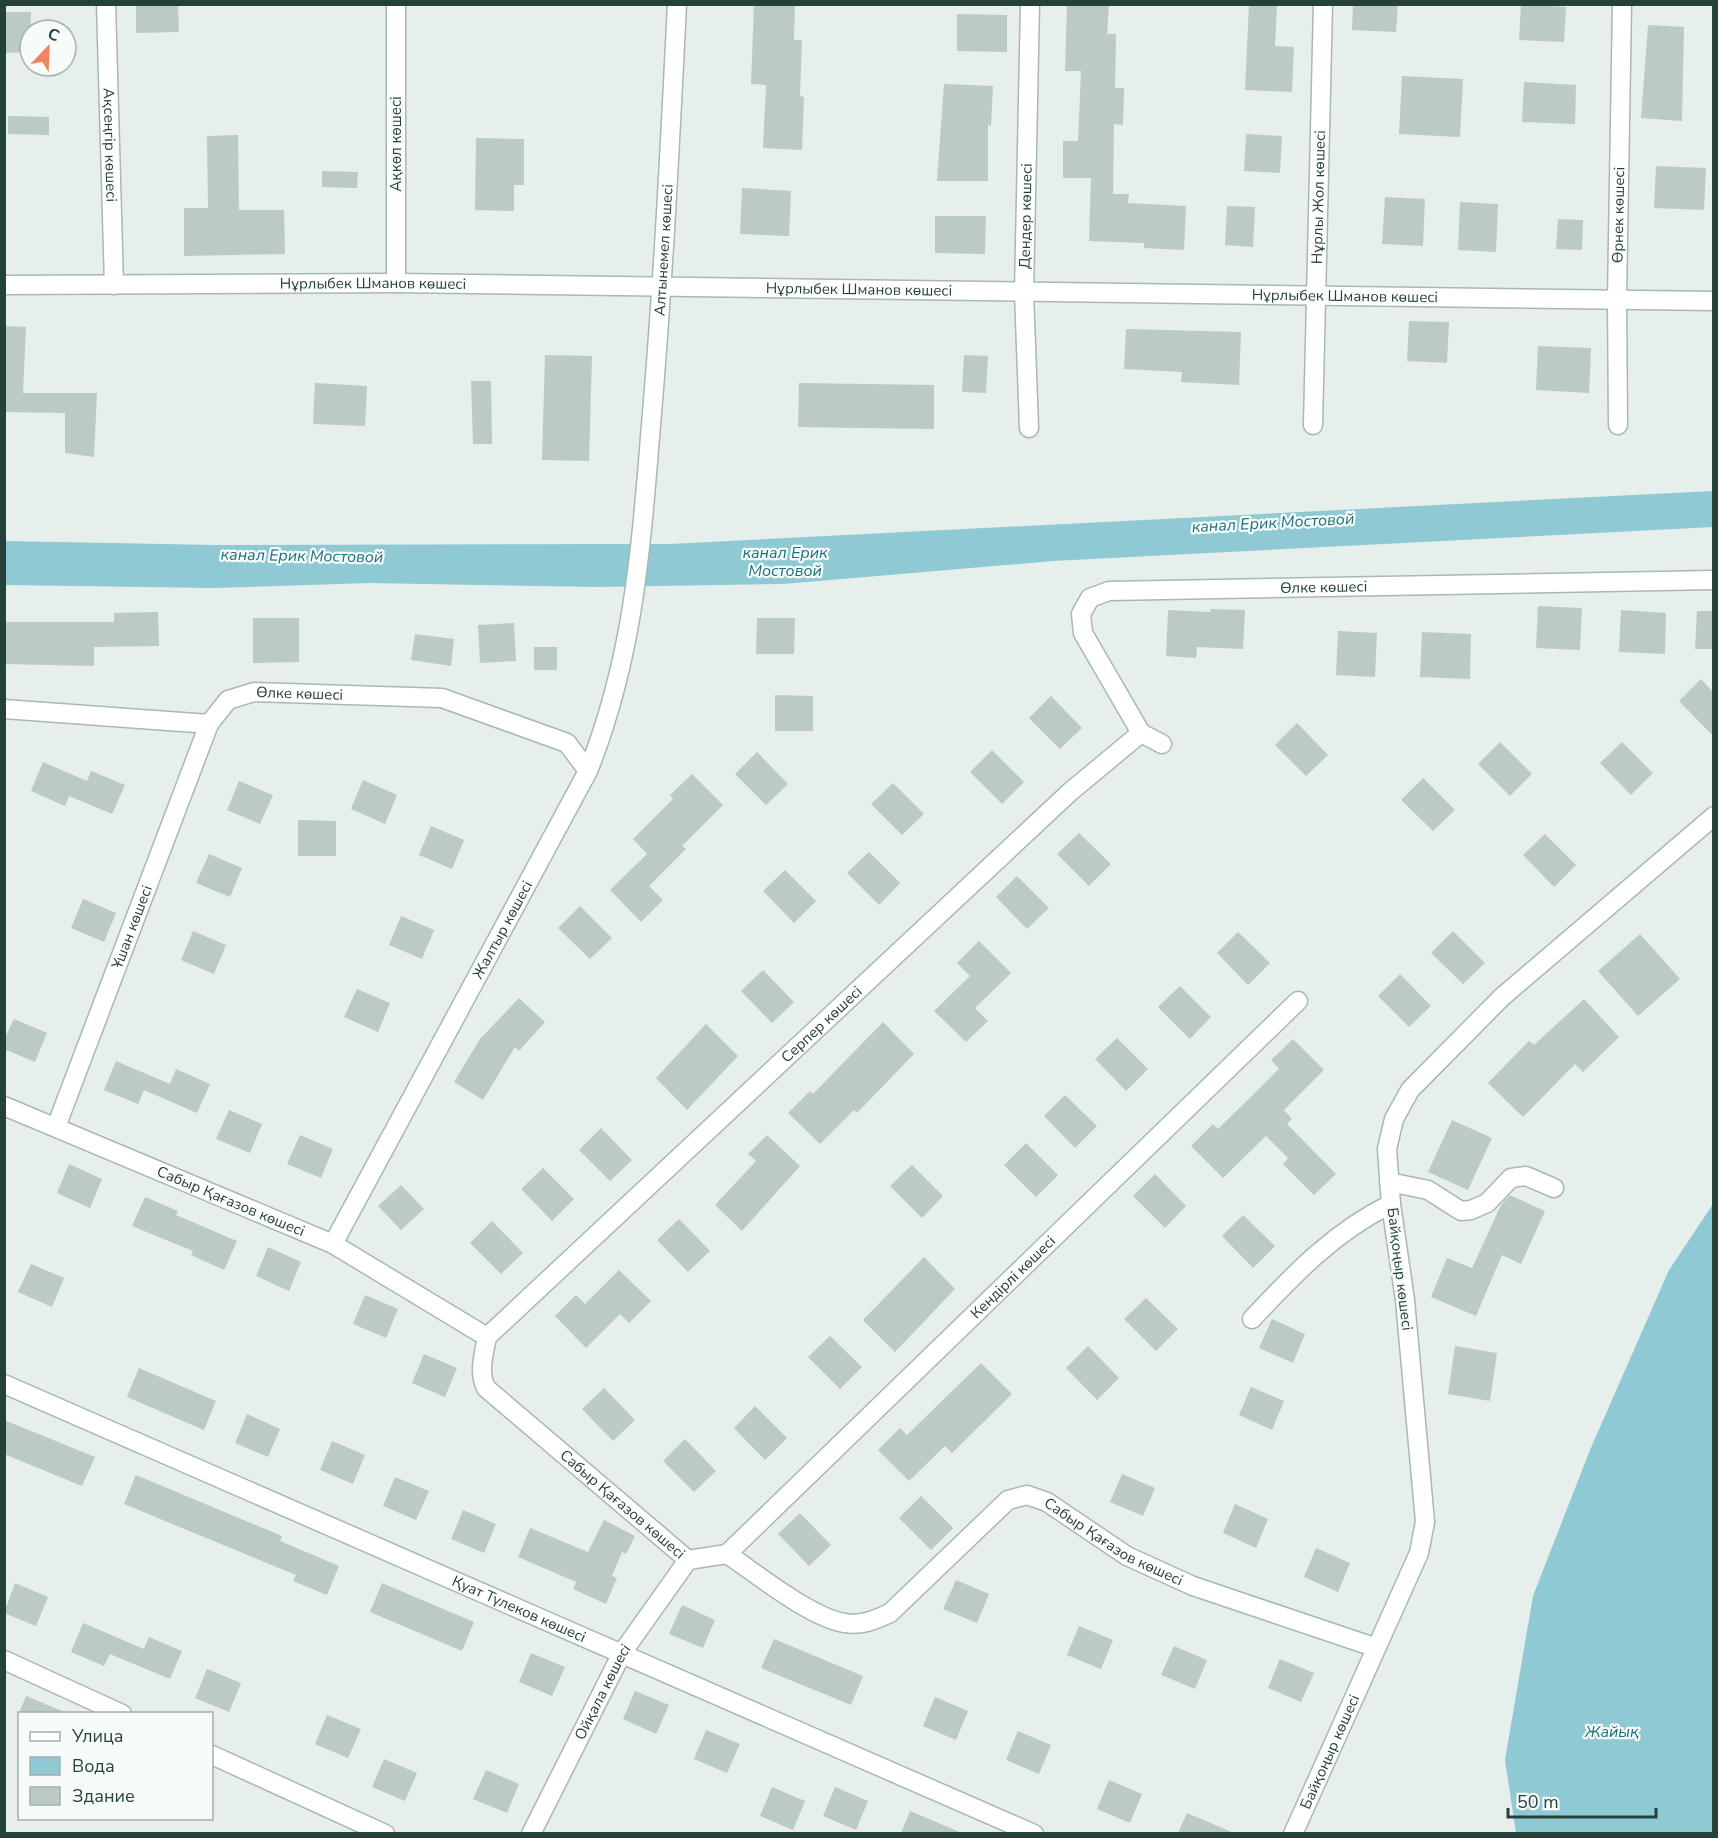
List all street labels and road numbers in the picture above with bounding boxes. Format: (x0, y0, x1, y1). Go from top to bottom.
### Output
street label: Ақсеңгір көшесі (98, 88, 122, 202)
street label: Ақкөл көшесі (386, 96, 406, 192)
street label: Нұрлы Жол көшесі (1307, 130, 1330, 264)
street label: Дендер көшесі (1014, 163, 1037, 269)
street label: Өрнек көшесі (1608, 167, 1629, 263)
street label: Алтынемел көшесі (649, 184, 678, 317)
street label: Нұрлыбек Шманов көшесі (280, 273, 466, 294)
street label: Нұрлыбек Шманов көшесі (766, 278, 952, 301)
street label: Нұрлыбек Шманов көшесі (1252, 285, 1438, 307)
street label: Өлке көшесі (1280, 576, 1367, 598)
street label: Өлке көшесі (256, 682, 343, 705)
street label: Жалтыр көшесі (468, 877, 537, 982)
street label: Ұшан көшесі (107, 882, 157, 972)
street label: Серпер көшесі (777, 981, 866, 1067)
street label: Сабыр Қағазов көшесі (154, 1161, 308, 1241)
street label: Байқоңыр көшесi (1383, 1206, 1417, 1332)
street label: Кендірлі көшесі (966, 1231, 1060, 1323)
street label: Сабыр Қағазов көшесі (556, 1445, 689, 1563)
street label: Сабыр Қағазов көшесі (1040, 1493, 1186, 1590)
street label: Қуат Түлеков көшесі (449, 1571, 589, 1647)
street label: Ойқала көшесі (570, 1640, 635, 1743)
street label: Байқоңыр көшесi (1295, 1691, 1364, 1812)

